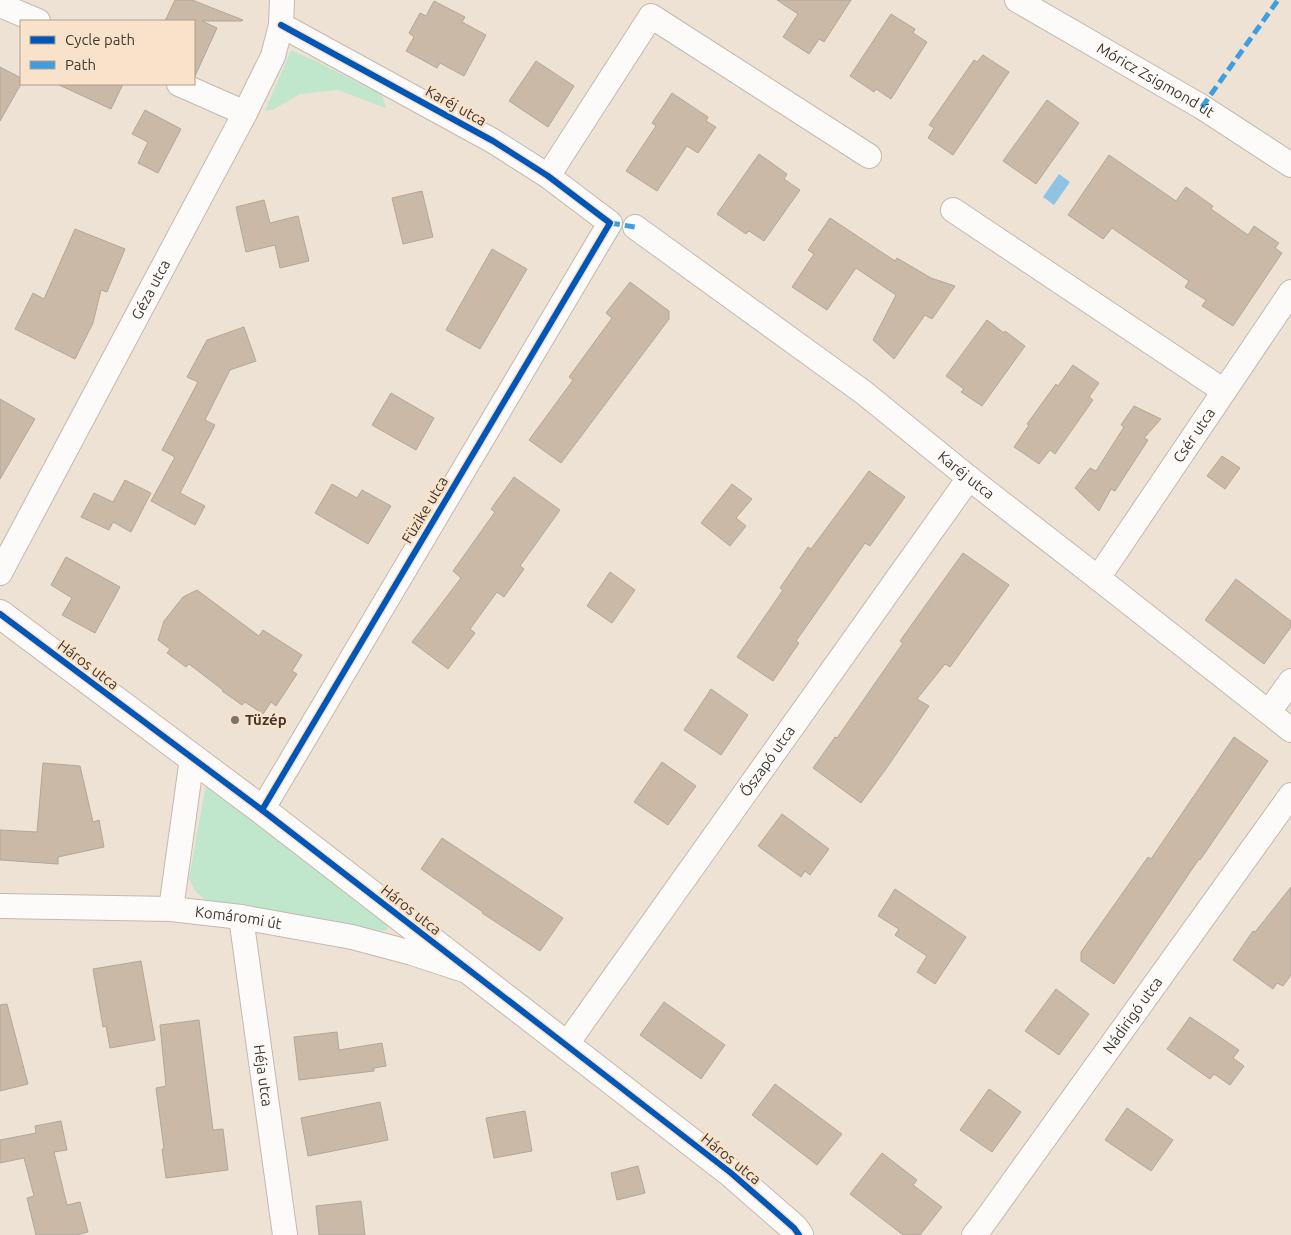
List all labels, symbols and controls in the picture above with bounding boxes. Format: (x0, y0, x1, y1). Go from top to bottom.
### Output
legend (20, 20, 195, 85)
text: Cycle path (65, 31, 135, 48)
street label: Móricz Zsigmond út (1094, 39, 1218, 121)
text: Path (65, 56, 96, 73)
street label: Karéj utca (423, 82, 490, 129)
street label: Géza utca (128, 257, 173, 322)
street label: Csér utca (1169, 405, 1218, 466)
street label: Karéj utca (935, 447, 998, 502)
street label: Füzike utca (398, 473, 451, 546)
street label: Háros utca (55, 636, 122, 693)
place label: Tüzép (245, 711, 287, 728)
marker: Tüzép (229, 714, 241, 726)
street label: Őszapó utca (736, 722, 798, 800)
street label: Háros utca (378, 881, 445, 938)
street label: Komáromi út (194, 903, 283, 932)
street label: Nádirigó utca (1099, 974, 1166, 1057)
street label: Héja utca (251, 1043, 276, 1108)
street label: Háros utca (698, 1129, 765, 1188)

